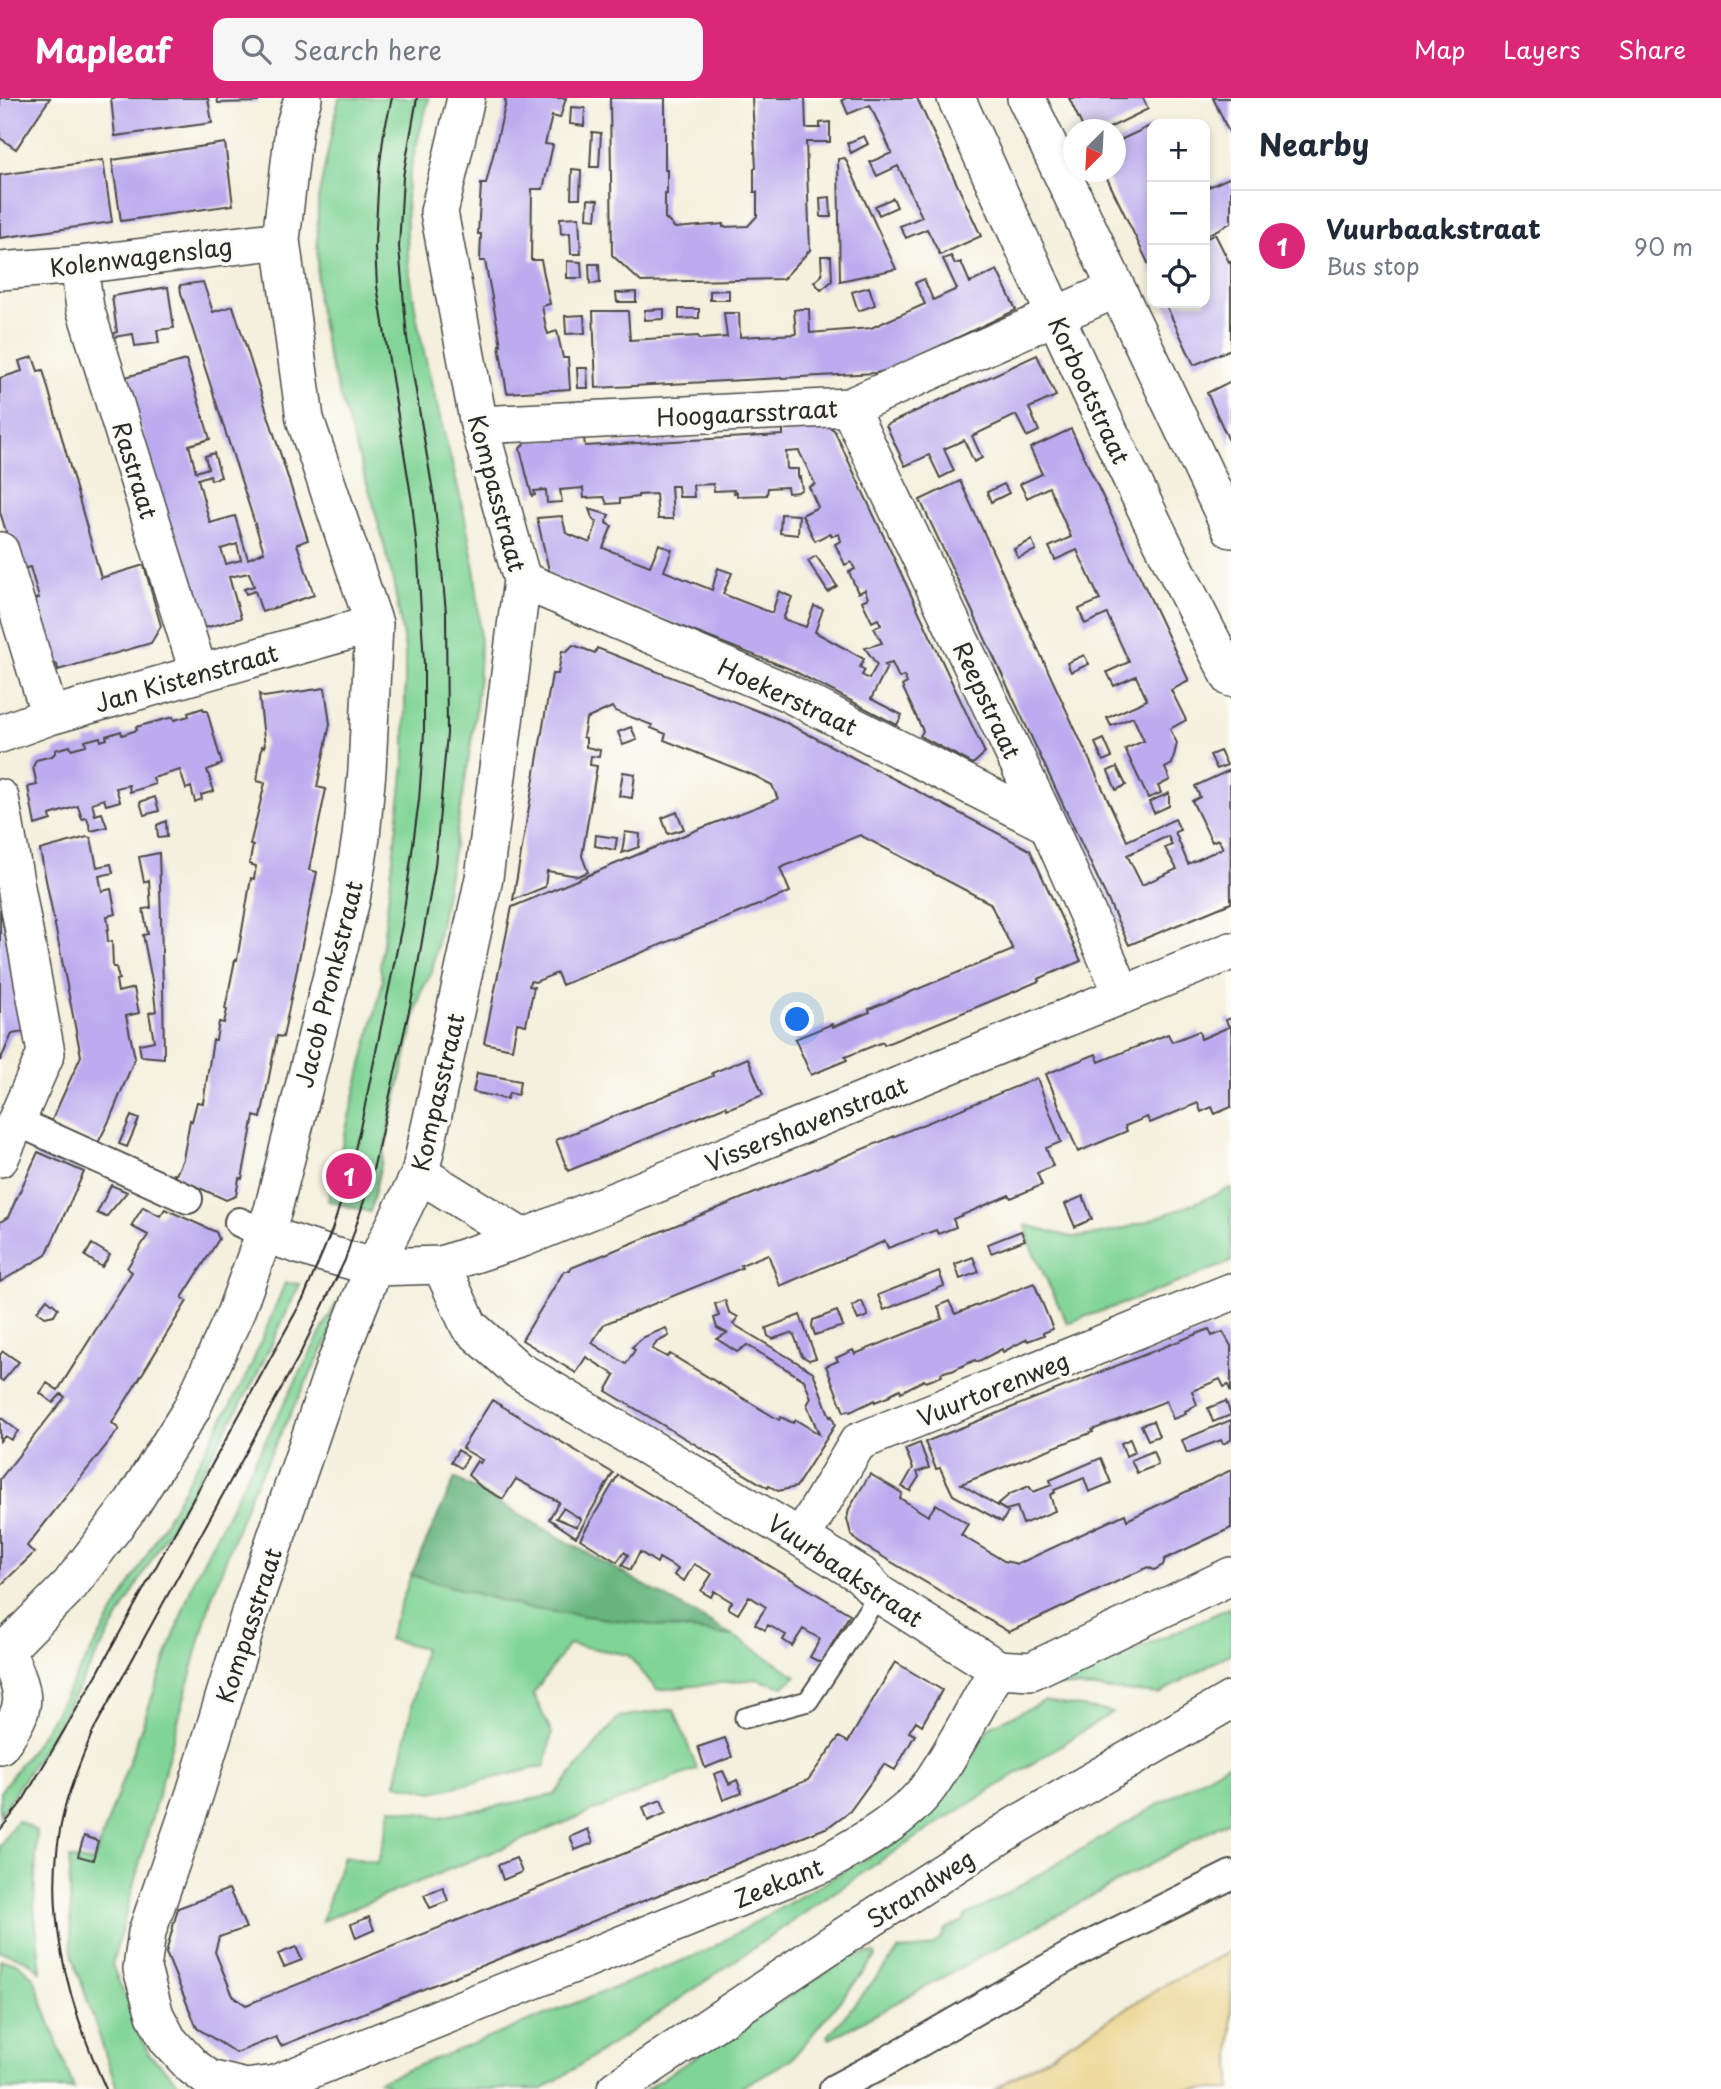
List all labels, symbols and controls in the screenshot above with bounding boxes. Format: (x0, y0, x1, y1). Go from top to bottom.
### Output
search box (213, 18, 703, 81)
text: Mapleaf (35, 24, 171, 74)
icon: search (237, 30, 275, 68)
text: Search here (293, 30, 442, 69)
text: Map (1414, 31, 1465, 67)
text: Layers (1503, 31, 1580, 67)
text: Share (1618, 31, 1686, 67)
north arrow (1063, 119, 1126, 182)
map controls (1147, 119, 1210, 308)
button: + (1147, 119, 1210, 182)
text: Nearby (1259, 121, 1369, 166)
button: − (1147, 182, 1210, 245)
text: Vuurbaakstraat (1326, 209, 1541, 248)
street label: Kolenwagenslag (48, 227, 234, 285)
text: 1 (1277, 229, 1288, 264)
text: 90 m (1634, 229, 1693, 264)
button: locate (1147, 245, 1210, 308)
text: Bus stop (1326, 248, 1420, 283)
street label: Korbootstraat (1040, 310, 1140, 470)
street label: Hoogaarsstraat (655, 389, 839, 435)
street label: Kompasstraat (460, 410, 536, 576)
street label: Rastraat (104, 417, 168, 523)
street label: Jan Kistenstraat (90, 634, 282, 720)
street label: Reepstraat (945, 635, 1031, 765)
street label: Hoekerstraat (712, 648, 864, 744)
street label: Jacob Pronkstraat (285, 877, 371, 1091)
your location (780, 1002, 814, 1036)
street label: Kompasstraat (401, 1009, 473, 1175)
street label: Vissershavenstraat (699, 1066, 913, 1180)
pin: 1 (326, 1150, 372, 1202)
street label: Vuurtorenweg (912, 1341, 1074, 1435)
street label: Vuurbaakstraat (761, 1505, 931, 1636)
street label: Kompasstraat (206, 1543, 290, 1707)
street label: Strandweg (859, 1839, 981, 1937)
street label: Zeekant (728, 1848, 828, 1916)

